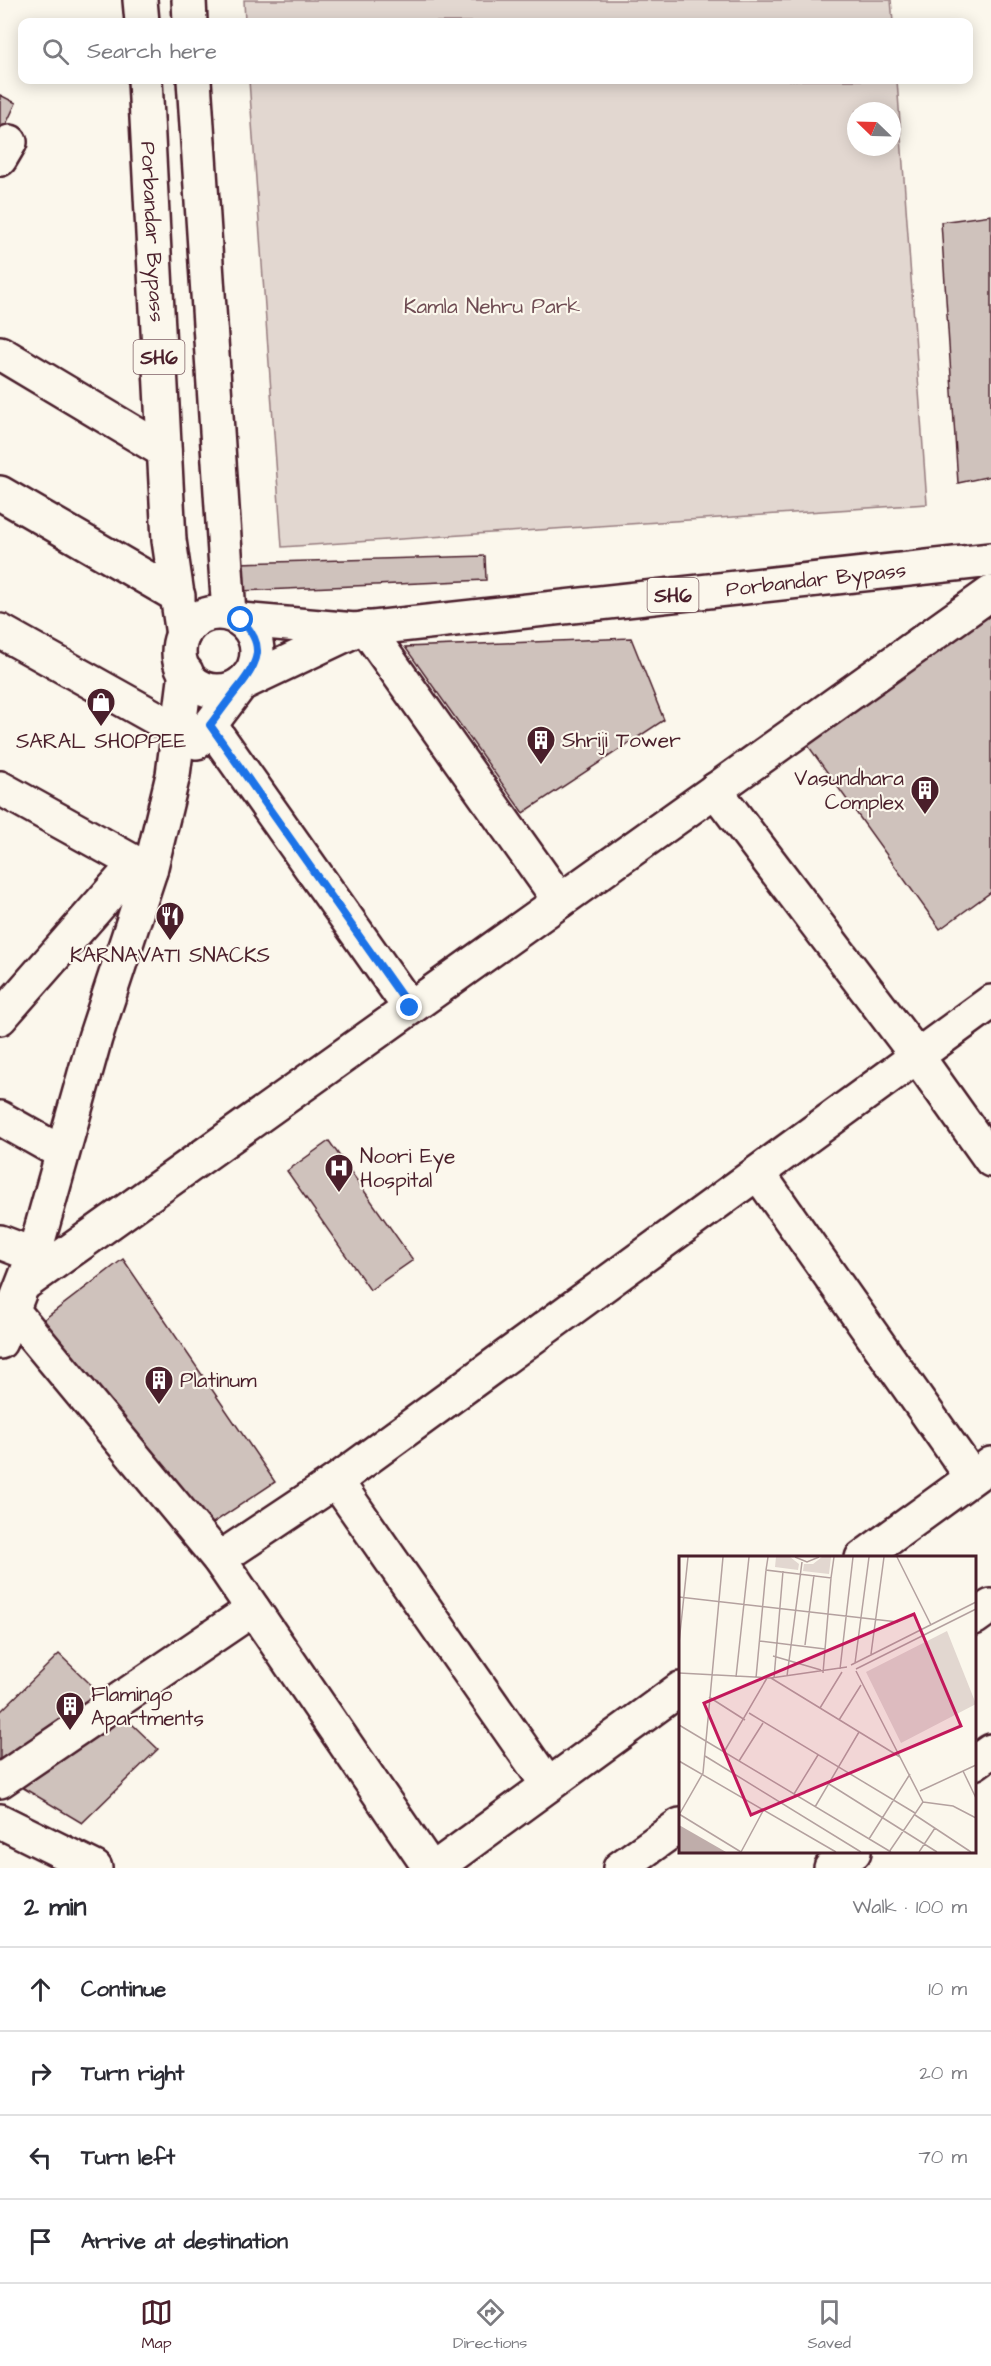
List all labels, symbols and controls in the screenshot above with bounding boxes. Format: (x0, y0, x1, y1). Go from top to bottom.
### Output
search box (18, 18, 973, 84)
icon: search (39, 35, 72, 68)
text: Search here (87, 36, 217, 67)
north arrow (847, 102, 901, 156)
street label: Porbandar Bypass (133, 141, 172, 323)
park label: Kamla Nehru Park (404, 292, 580, 321)
road number: SH6 (134, 340, 184, 374)
street label: Porbandar Bypass (724, 555, 907, 604)
road number: SH6 (648, 578, 698, 612)
route start (227, 606, 253, 632)
shop icon: SARAL SHOPPEE (85, 686, 117, 728)
building icon: Shriji Tower (525, 724, 557, 766)
place label: Shriji Tower (562, 726, 681, 755)
place label: SARAL SHOPPEE (16, 727, 187, 756)
place label: Vasundhara Complex (794, 764, 904, 818)
building icon: Vasundhara Complex (909, 774, 941, 816)
restaurant icon: KARNAVATI SNACKS (154, 900, 186, 942)
place label: KARNAVATI SNACKS (70, 941, 270, 970)
route end (396, 994, 422, 1020)
place label: Noori Eye Hospital (360, 1142, 455, 1196)
hospital icon: Noori Eye Hospital (323, 1152, 355, 1194)
building icon: Platinum (143, 1364, 175, 1406)
place label: Platinum (180, 1366, 257, 1395)
inset map (679, 1556, 976, 1853)
place label: Flamingo Apartments (91, 1680, 204, 1734)
building icon: Flamingo Apartments (54, 1690, 86, 1732)
text: 2 min (24, 1889, 86, 1925)
text: Walk · 100 m (852, 1893, 967, 1921)
icon: ahead (24, 1973, 57, 2006)
text: Continue (81, 1974, 166, 2005)
text: 10 m (928, 1975, 967, 2003)
icon: right (24, 2057, 57, 2090)
text: Turn right (81, 2058, 184, 2089)
text: 20 m (919, 2059, 967, 2087)
icon: left (24, 2141, 57, 2174)
text: Turn left (81, 2142, 175, 2173)
text: 70 m (919, 2143, 967, 2171)
icon: arrive (24, 2225, 57, 2258)
text: Arrive at destination (81, 2226, 288, 2257)
tab: Map (140, 2296, 173, 2354)
tab: Directions (453, 2296, 527, 2354)
tab: Saved (807, 2296, 851, 2354)

